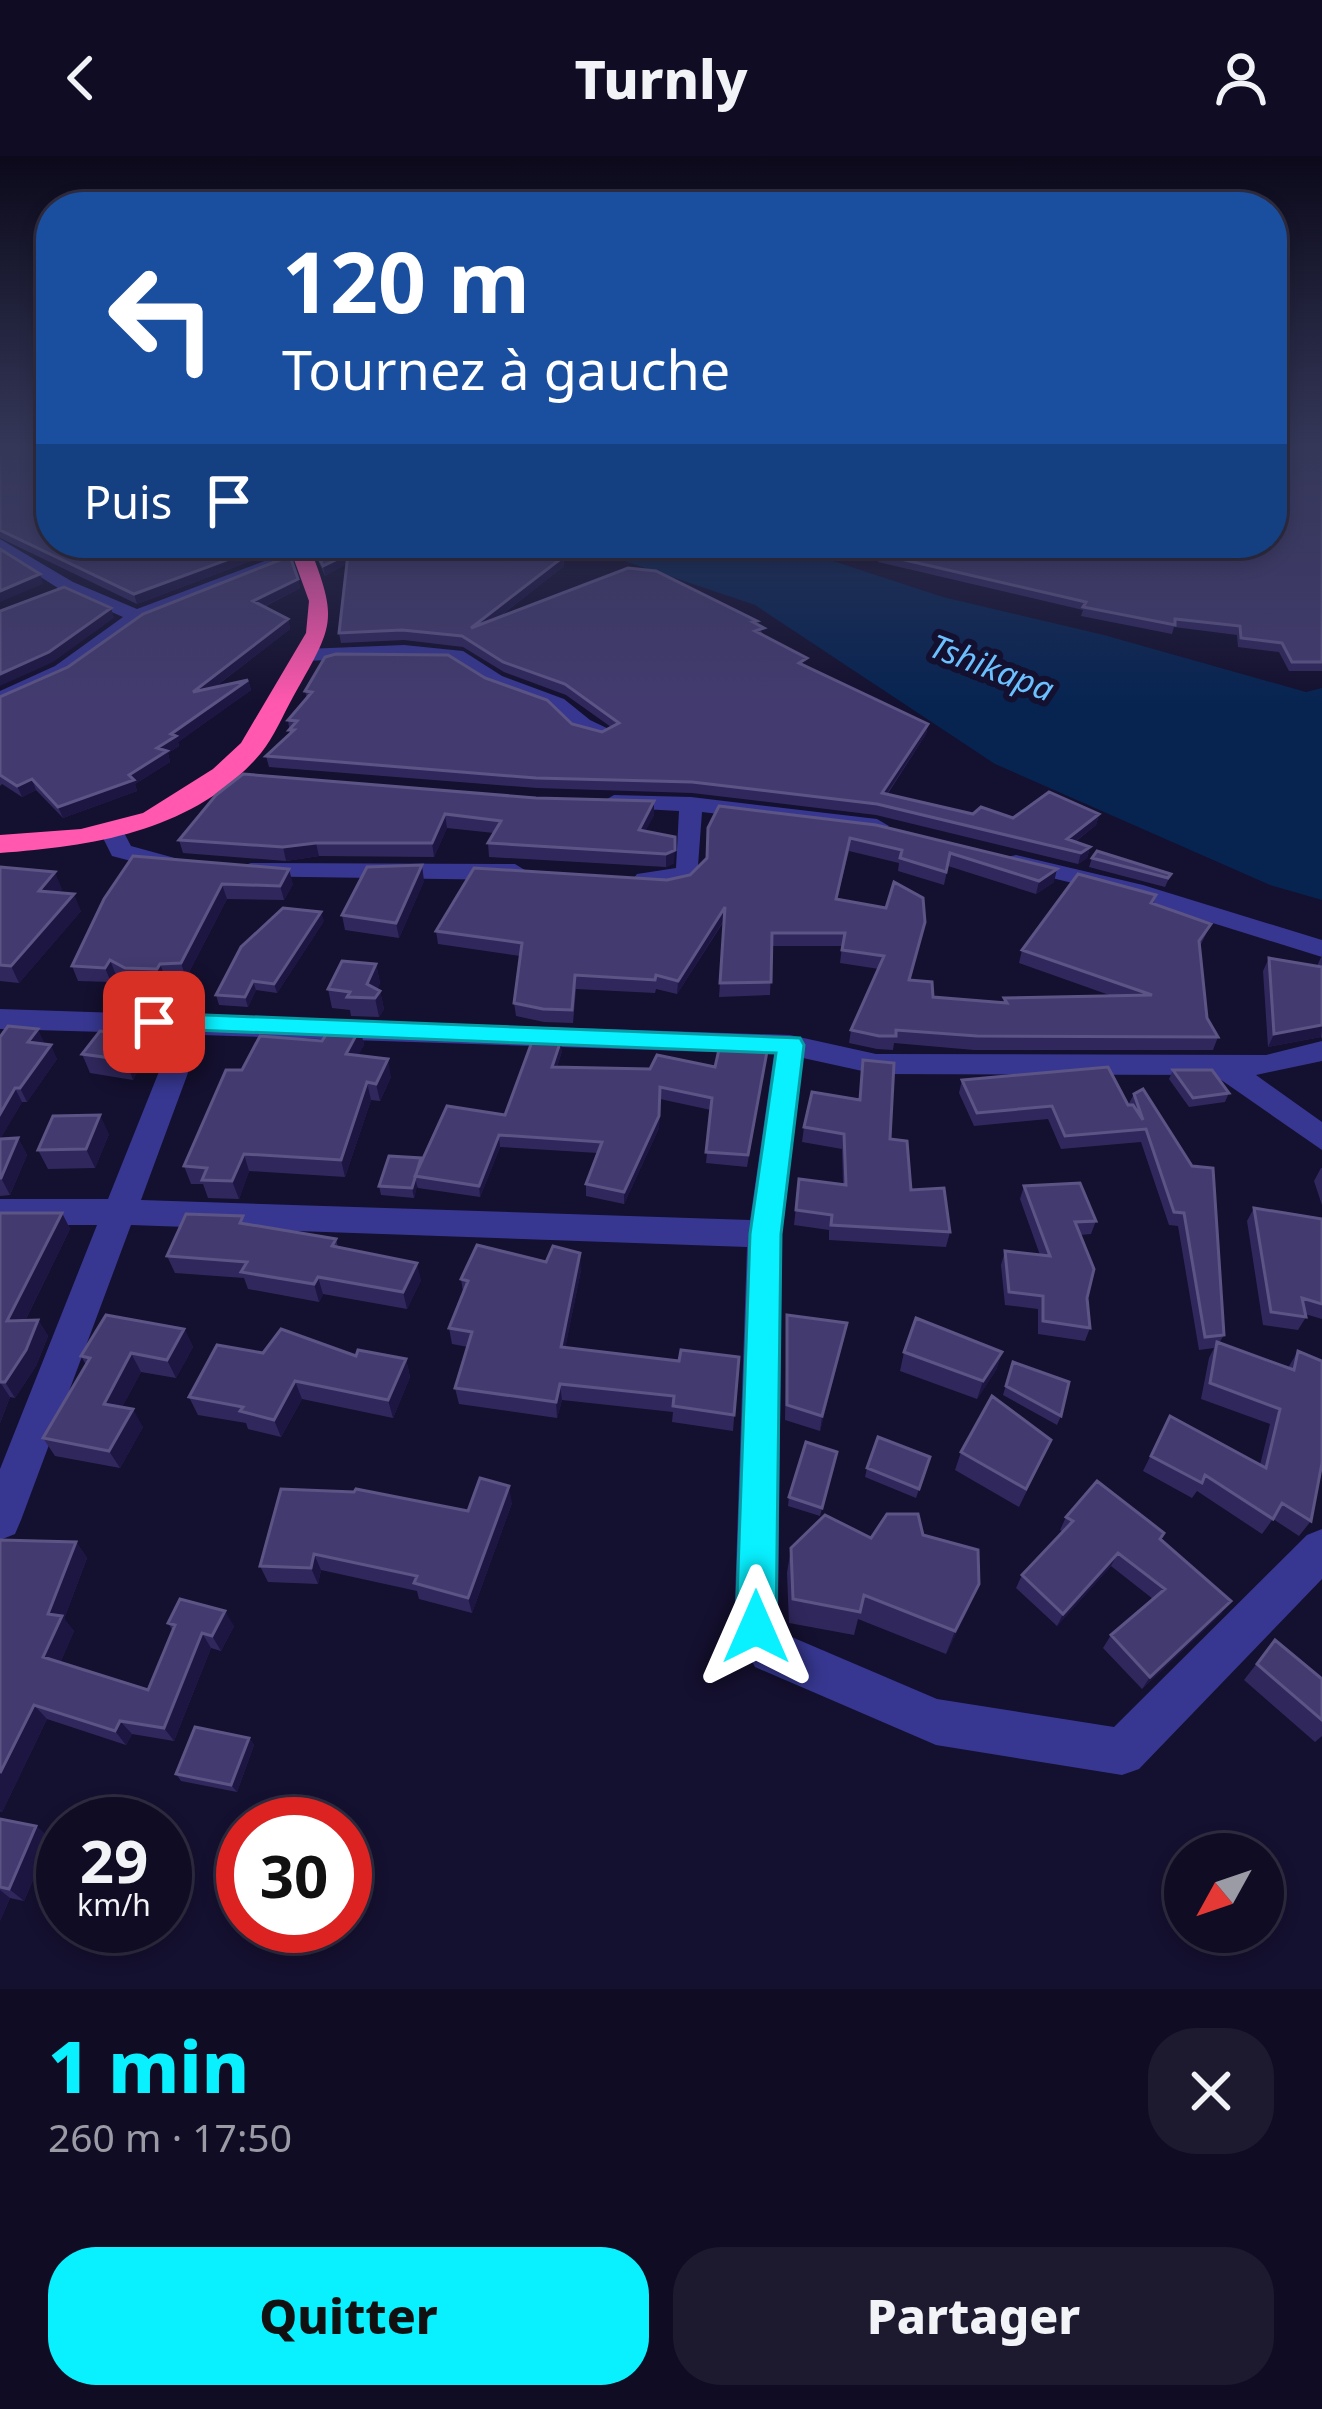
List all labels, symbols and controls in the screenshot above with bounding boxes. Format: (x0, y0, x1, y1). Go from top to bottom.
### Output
text: Turnly (574, 41, 748, 115)
icon: back (48, 45, 114, 111)
icon: person (1208, 45, 1274, 111)
text: 120 m (282, 223, 530, 338)
icon: left (84, 240, 240, 396)
text: Tournez à gauche (282, 332, 730, 406)
icon: arrive (196, 468, 262, 534)
text: Puis (84, 471, 172, 532)
water label: Tshikapa (924, 623, 1061, 711)
pin (103, 971, 205, 1073)
icon: arrive (121, 989, 187, 1055)
position arrow (693, 1564, 819, 1690)
speed limit sign: 30 (216, 1797, 372, 1953)
text: 29 (80, 1819, 148, 1901)
north arrow (1164, 1833, 1284, 1953)
map controls (1164, 1833, 1284, 1953)
text: km/h (77, 1884, 151, 1925)
text: 1 min (48, 2016, 249, 2114)
button: close (1148, 2028, 1274, 2154)
text: 260 m · 17:50 (48, 2110, 292, 2163)
button: Quitter (48, 2247, 649, 2385)
button: Partager (673, 2247, 1274, 2385)

